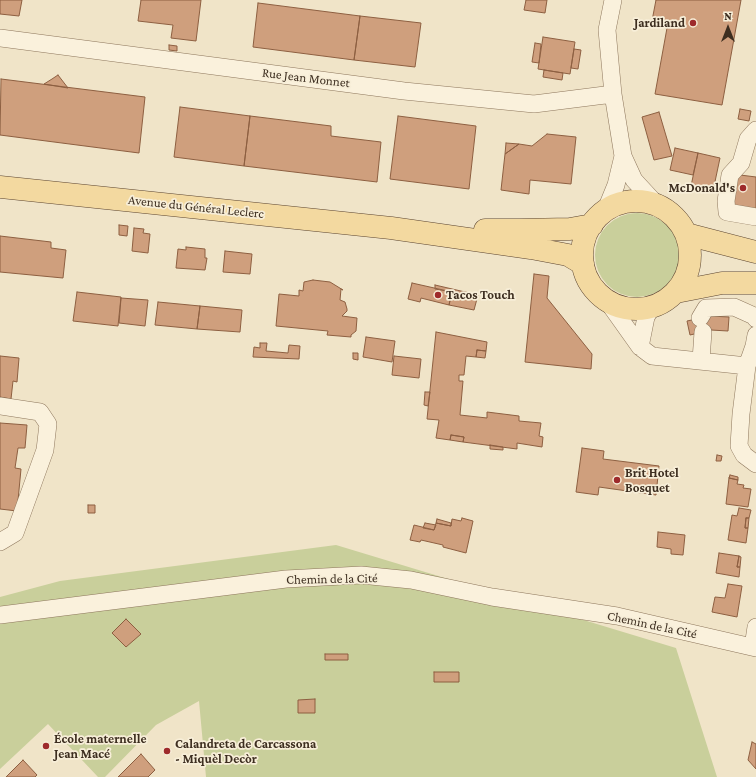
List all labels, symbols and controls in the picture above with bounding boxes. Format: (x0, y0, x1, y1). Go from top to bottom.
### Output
north arrow (708, 8, 748, 48)
text: N (724, 10, 732, 22)
place label: Jardiland (634, 15, 685, 31)
marker: Jardiland (688, 18, 698, 28)
street label: Rue Jean Monnet (261, 65, 351, 91)
place label: McDonald's (669, 180, 735, 196)
marker: McDonald's (738, 183, 748, 193)
street label: Avenue du Général Leclerc (127, 192, 265, 222)
place label: Tacos Touch (446, 287, 515, 303)
marker: Tacos Touch (433, 290, 443, 300)
place label: Brit Hotel Bosquet (625, 465, 679, 496)
marker: Brit Hotel Bosquet (612, 475, 622, 485)
street label: Chemin de la Cité (286, 570, 378, 588)
street label: Chemin de la Cité (606, 608, 698, 642)
place label: École maternelle Jean Macé (54, 731, 146, 762)
place label: Calandreta de Carcassona - Miquèl Decòr (175, 736, 316, 767)
marker: École maternelle Jean Macé (41, 741, 51, 751)
marker: Calandreta de Carcassona - Miquèl Decòr (162, 746, 172, 756)

